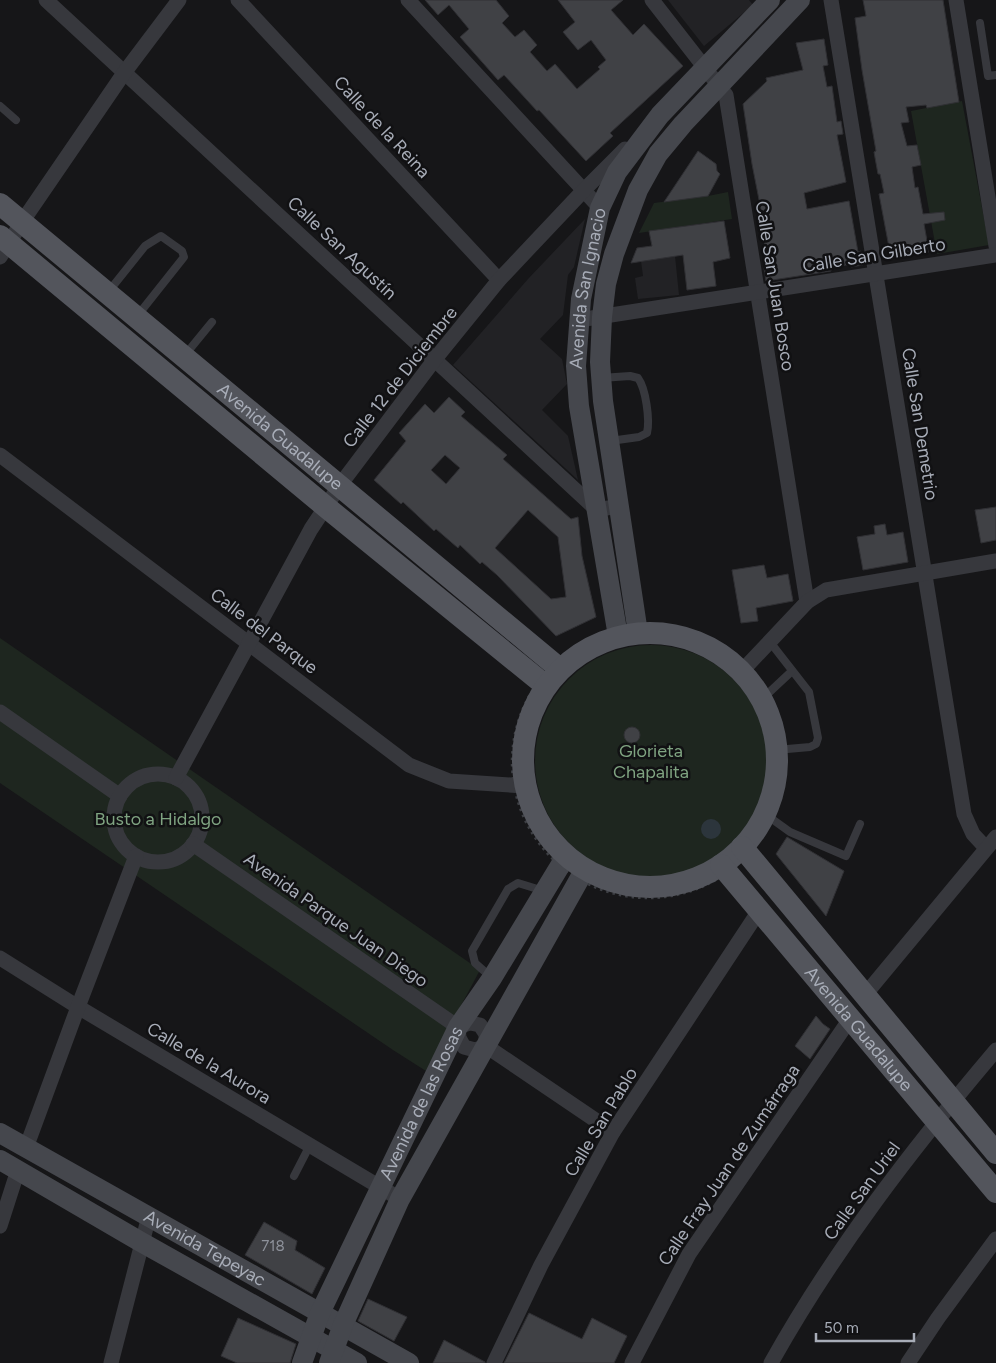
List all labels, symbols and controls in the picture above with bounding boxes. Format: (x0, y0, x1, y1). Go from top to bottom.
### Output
street label: Calle de la Reina (329, 71, 435, 183)
street label: Calle San Agustín (283, 192, 401, 304)
street label: Calle San Juan Bosco (751, 199, 799, 373)
street label: Avenida San Ignacio (565, 206, 611, 370)
street label: Calle San Gilberto (801, 233, 947, 277)
street label: Calle 12 de Diciembre (338, 302, 462, 452)
street label: Calle San Demetrio (897, 346, 943, 502)
street label: Avenida Guadalupe (213, 378, 347, 495)
street label: Calle del Parque (206, 583, 322, 679)
park label: Glorieta Chapalita (613, 740, 689, 783)
park label: Busto a Hidalgo (94, 808, 222, 830)
street label: Avenida Parque Juan Diego (240, 848, 432, 992)
street label: Avenida Guadalupe (800, 962, 918, 1096)
street label: Calle de la Aurora (143, 1017, 275, 1109)
street label: Avenida de las Rosas (375, 1023, 468, 1184)
street label: Calle Fray Juan de Zumárraga (653, 1060, 805, 1270)
street label: Calle San Pablo (560, 1063, 642, 1181)
street label: Calle San Uriel (819, 1138, 905, 1244)
street label: Avenida Tepeyac (140, 1205, 270, 1291)
house number: 718 (261, 1237, 285, 1255)
scale bar (816, 1310, 914, 1342)
text: 50 m (824, 1319, 859, 1337)

